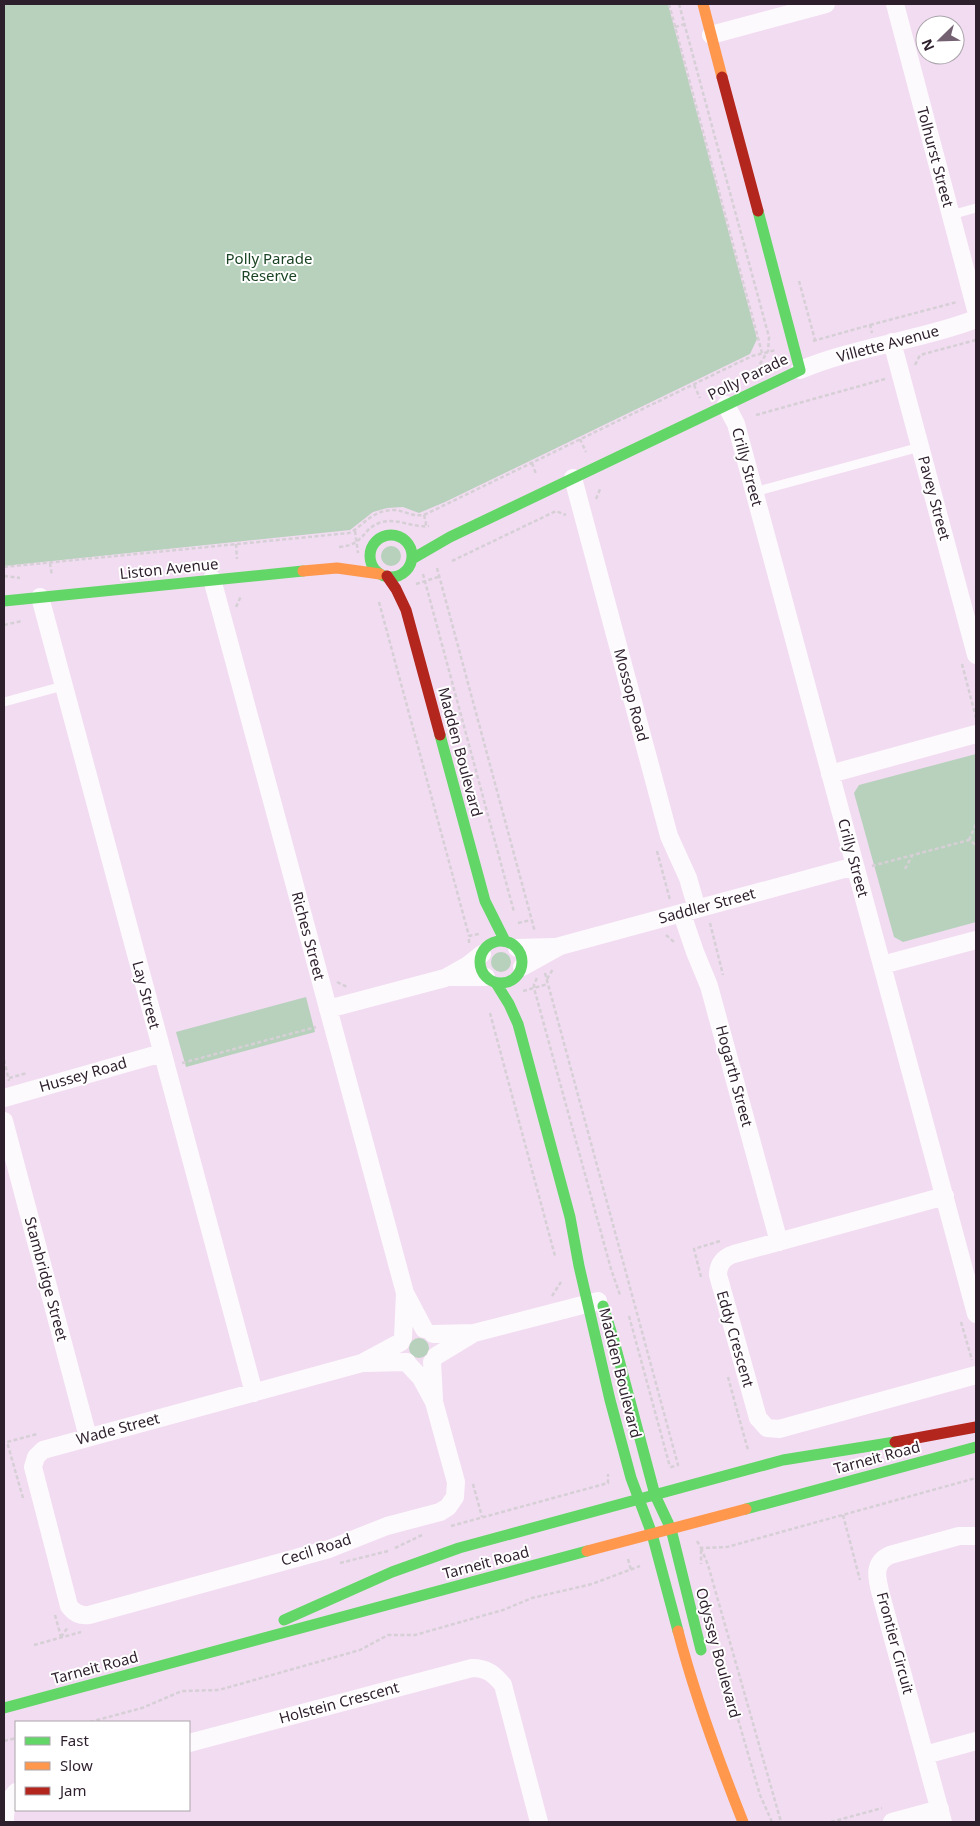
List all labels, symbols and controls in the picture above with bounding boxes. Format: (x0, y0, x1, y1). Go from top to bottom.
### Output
north arrow (915, 15, 965, 65)
text: N (917, 36, 939, 54)
street label: Tolhurst Street (913, 104, 959, 210)
park label: Polly Parade Reserve (226, 248, 312, 285)
street label: Villette Avenue (834, 320, 941, 366)
street label: Polly Parade (704, 348, 791, 404)
street label: Crilly Street (728, 425, 768, 509)
street label: Pavey Street (914, 453, 956, 543)
street label: Liston Avenue (118, 553, 219, 583)
street label: Mossop Road (610, 646, 654, 743)
street label: Madden Boulevard (434, 685, 488, 819)
street label: Crilly Street (834, 816, 874, 900)
street label: Saddler Street (656, 882, 758, 928)
street label: Riches Street (288, 889, 331, 983)
street label: Lay Street (128, 958, 166, 1032)
street label: Hogarth Street (712, 1023, 758, 1129)
street label: Hussey Road (36, 1052, 129, 1096)
street label: Stambridge Street (21, 1214, 73, 1344)
street label: Eddy Crescent (713, 1288, 759, 1390)
street label: Madden Boulevard (595, 1306, 647, 1440)
street label: Wade Street (74, 1407, 162, 1449)
street label: Tarneit Road (831, 1436, 922, 1478)
street label: Cecil Road (278, 1528, 353, 1570)
street label: Tarneit Road (440, 1541, 531, 1583)
street label: Odyssey Boulevard (692, 1585, 746, 1720)
street label: Frontier Circuit (873, 1590, 919, 1697)
street label: Tarneit Road (49, 1646, 140, 1688)
street label: Holstein Crescent (276, 1676, 402, 1728)
legend (15, 1721, 190, 1811)
text: Fast (60, 1730, 89, 1750)
text: Slow (60, 1755, 93, 1775)
text: Jam (58, 1780, 87, 1800)

